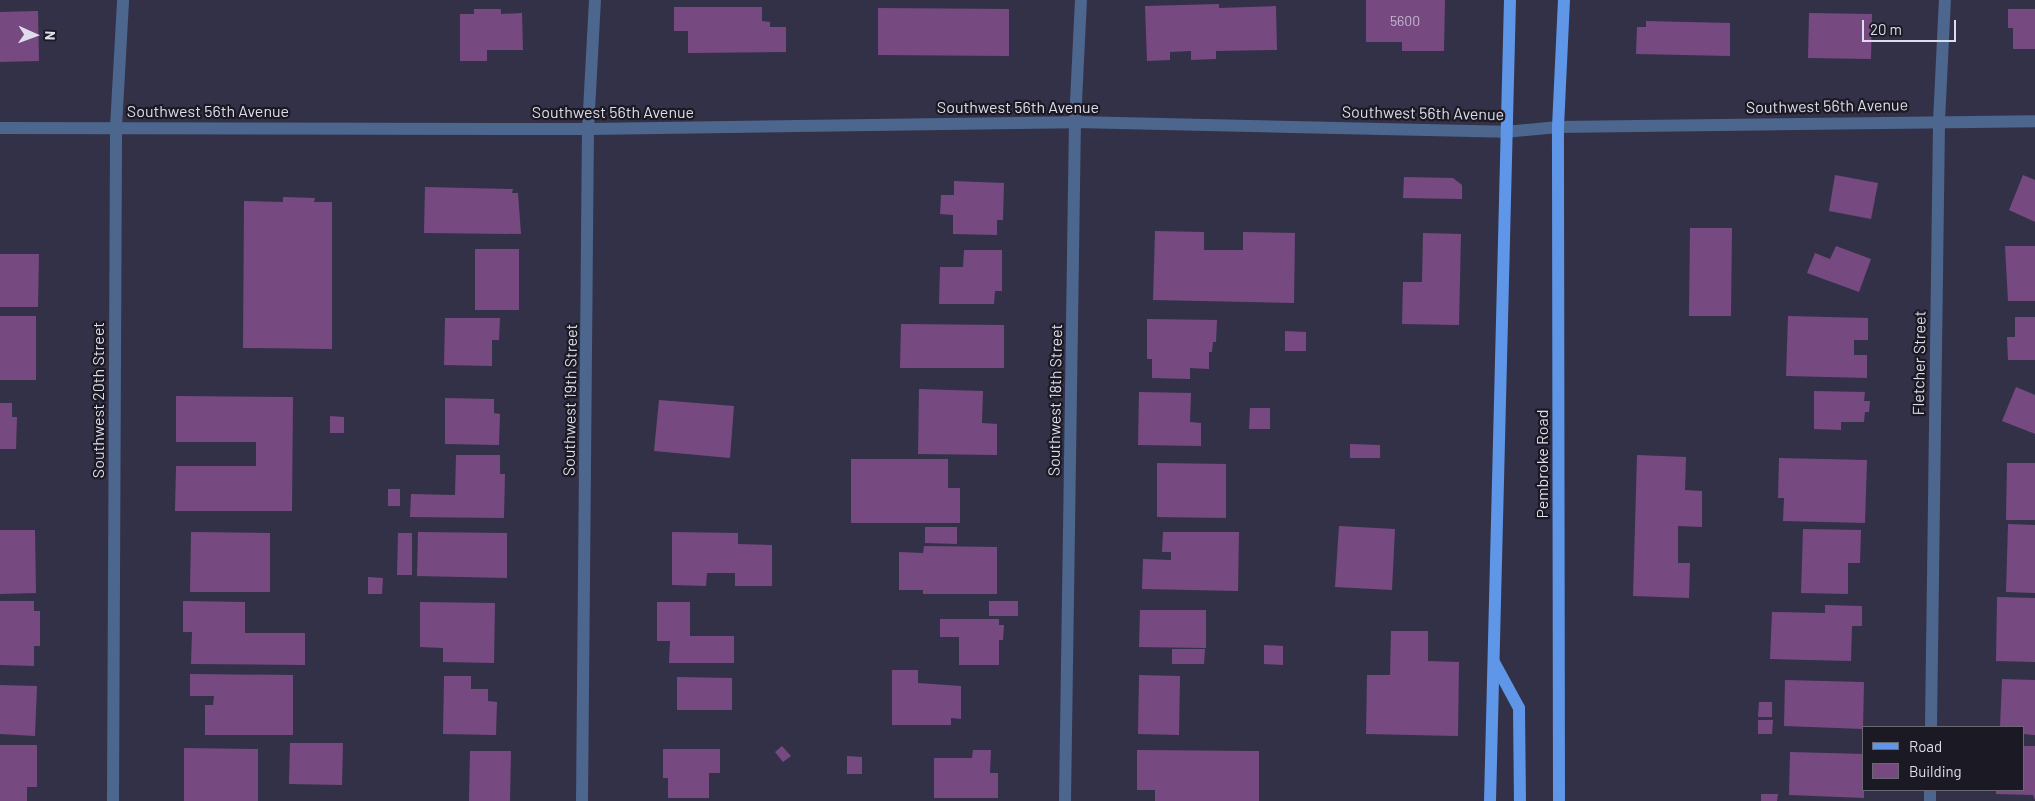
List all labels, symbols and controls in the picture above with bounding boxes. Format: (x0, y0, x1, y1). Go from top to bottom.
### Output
north arrow (10, 10, 60, 60)
scale bar (1865, 10, 1959, 42)
house number: 5600 (1390, 13, 1420, 29)
text: 20 m (1870, 20, 1902, 38)
text: N (42, 31, 59, 40)
street label: Southwest 56th Avenue (1746, 95, 1908, 117)
street label: Southwest 56th Avenue (937, 97, 1099, 117)
street label: Southwest 56th Avenue (127, 101, 289, 121)
street label: Southwest 56th Avenue (532, 102, 694, 122)
street label: Southwest 56th Avenue (1342, 102, 1504, 124)
street label: Fletcher Street (1908, 310, 1930, 416)
street label: Southwest 20th Street (88, 322, 108, 478)
street label: Southwest 19th Street (559, 324, 581, 476)
street label: Southwest 18th Street (1044, 324, 1066, 476)
street label: Pembroke Road (1532, 410, 1552, 518)
legend (1862, 726, 2025, 791)
text: Road (1909, 737, 1942, 755)
text: Building (1909, 762, 1962, 780)

